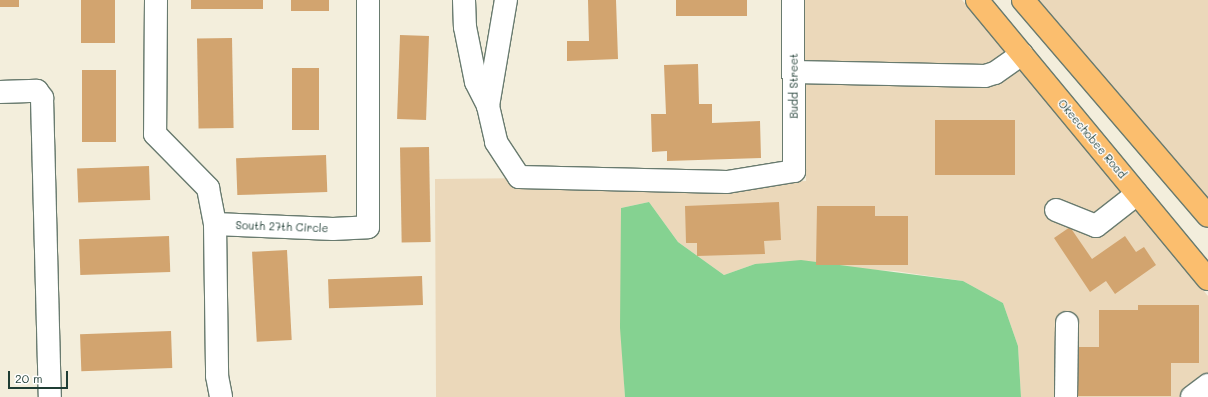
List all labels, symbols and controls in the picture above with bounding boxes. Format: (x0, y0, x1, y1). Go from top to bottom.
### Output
street label: Budd Street (787, 53, 801, 119)
street label: Okeechobee Road (1055, 97, 1129, 181)
street label: South 27th Circle (235, 219, 329, 235)
scale bar (10, 363, 70, 389)
text: 20 m (15, 370, 43, 386)

